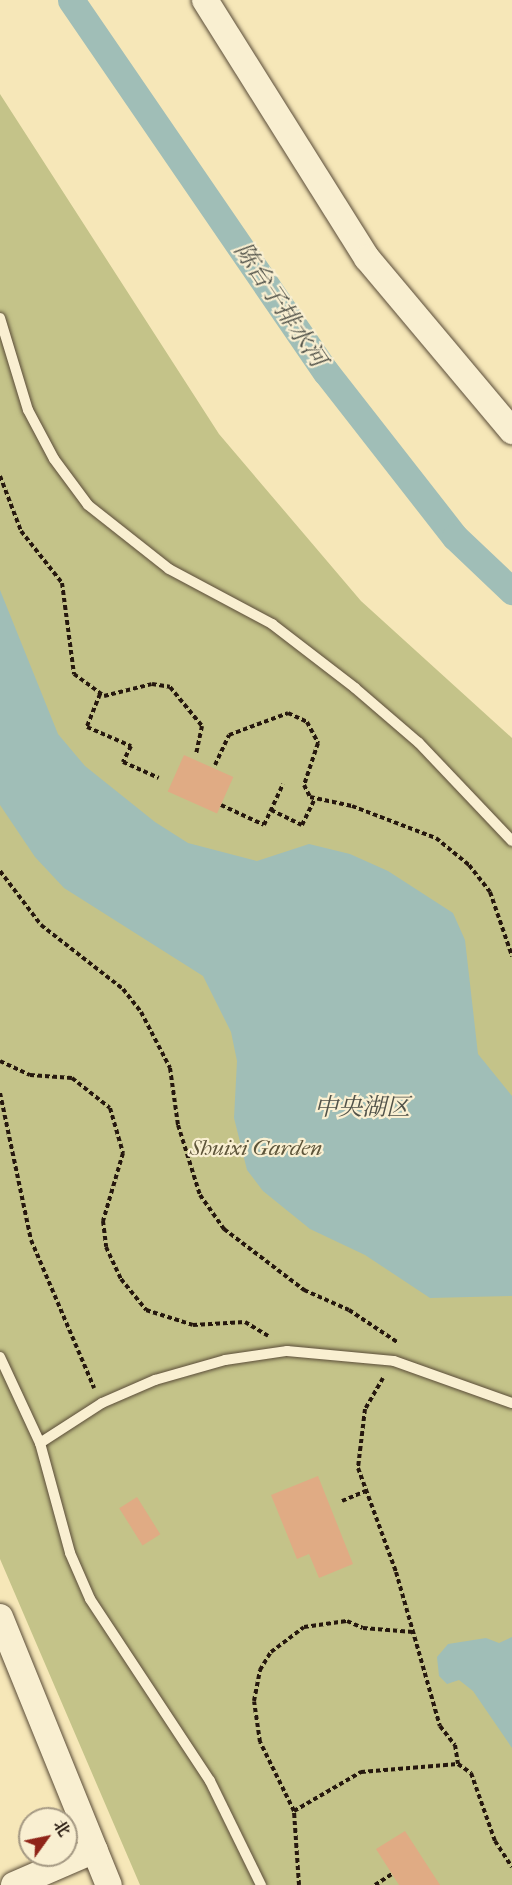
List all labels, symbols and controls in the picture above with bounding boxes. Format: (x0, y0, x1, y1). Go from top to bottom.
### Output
water label: 陈台子排水河 (228, 237, 332, 373)
water label: 中央湖区 (314, 1094, 410, 1122)
park label: Shuixi Garden (190, 1136, 322, 1162)
north arrow (18, 1807, 78, 1867)
text: 北 (50, 1816, 74, 1840)

